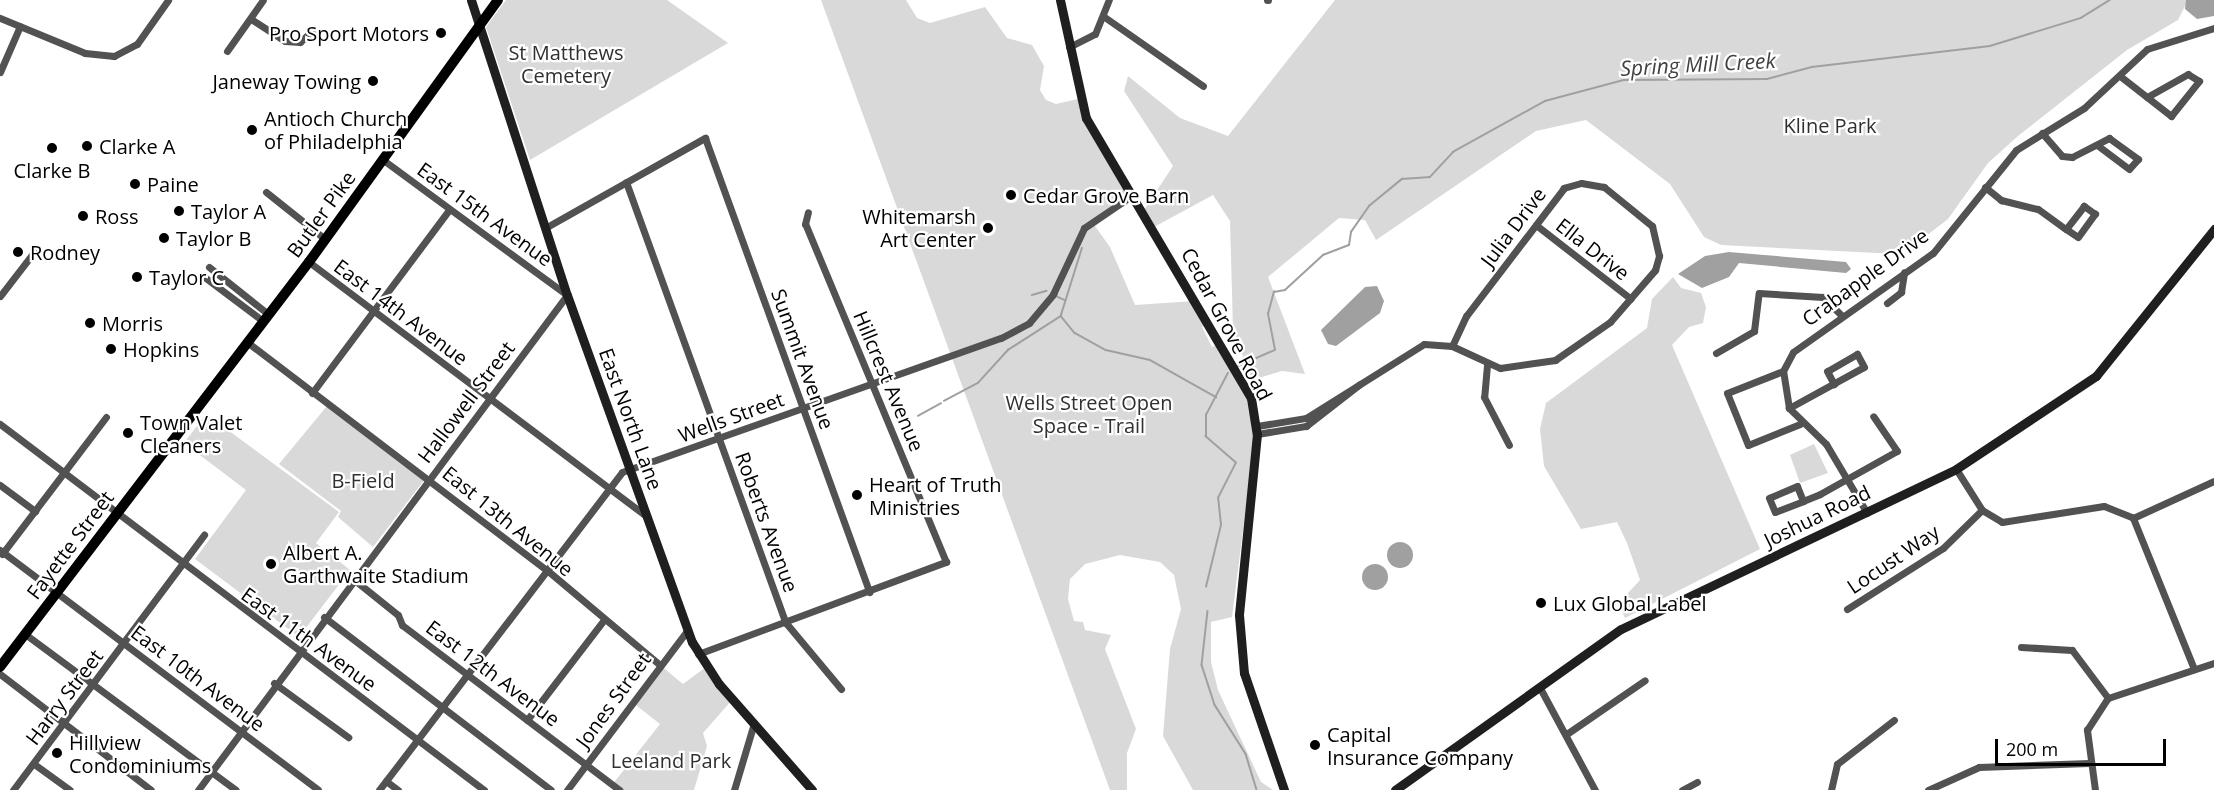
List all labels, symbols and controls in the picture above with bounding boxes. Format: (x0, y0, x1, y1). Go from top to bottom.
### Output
place label: Pro Sport Motors (269, 21, 429, 45)
marker: Pro Sport Motors (434, 26, 448, 40)
park label: St Matthews Cemetery (508, 41, 624, 88)
water label: Spring Mill Creek (1620, 47, 1776, 81)
place label: Janeway Towing (212, 69, 361, 93)
marker: Janeway Towing (366, 74, 380, 88)
place label: Antioch Church of Philadelphia (264, 106, 407, 153)
park label: Kline Park (1784, 113, 1876, 137)
marker: Antioch Church of Philadelphia (245, 123, 259, 137)
place label: Clarke A (99, 134, 176, 158)
marker: Clarke A (80, 139, 94, 153)
marker: Clarke B (45, 141, 59, 155)
street label: East 15th Avenue (413, 157, 557, 271)
place label: Clarke B (14, 158, 90, 182)
street label: Butler Pike (282, 166, 360, 262)
place label: Paine (147, 172, 199, 196)
marker: Paine (128, 177, 142, 191)
place label: Cedar Grove Barn (1023, 183, 1189, 207)
street label: Julia Drive (1475, 183, 1551, 271)
marker: Cedar Grove Barn (1004, 188, 1018, 202)
place label: Taylor A (191, 199, 266, 223)
place label: Ross (95, 204, 138, 228)
marker: Taylor A (172, 204, 186, 218)
place label: Whitemarsh Art Center (862, 204, 976, 251)
marker: Ross (76, 209, 90, 223)
street label: Ella Drive (1552, 213, 1634, 285)
marker: Whitemarsh Art Center (981, 221, 995, 235)
street label: Crabapple Drive (1797, 223, 1933, 331)
place label: Taylor B (176, 226, 252, 250)
marker: Taylor B (157, 231, 171, 245)
place label: Rodney (30, 240, 100, 264)
street label: Cedar Grove Road (1177, 244, 1277, 404)
marker: Rodney (11, 245, 25, 259)
street label: East 14th Avenue (329, 254, 473, 370)
place label: Taylor C (149, 265, 224, 289)
marker: Taylor C (130, 270, 144, 284)
street label: Summit Avenue (767, 286, 839, 432)
street label: Hillcrest Avenue (849, 307, 929, 455)
place label: Morris (102, 311, 163, 335)
marker: Morris (83, 316, 97, 330)
place label: Hopkins (123, 337, 199, 361)
street label: Hallowell Street (413, 337, 519, 467)
marker: Hopkins (104, 342, 118, 356)
street label: East North Lane (594, 345, 668, 493)
street label: Wells Street (675, 387, 787, 447)
park label: Wells Street Open Space - Trail (1006, 390, 1172, 437)
place label: Town Valet Cleaners (140, 410, 242, 457)
marker: Town Valet Cleaners (121, 426, 135, 440)
street label: Roberts Avenue (730, 449, 804, 595)
street label: East 13th Avenue (438, 461, 578, 581)
park label: B-Field (331, 468, 395, 492)
place label: Heart of Truth Ministries (869, 472, 1001, 519)
street label: Joshua Road (1760, 480, 1874, 552)
street label: Fayette Street (22, 486, 118, 604)
marker: Heart of Truth Ministries (850, 488, 864, 502)
street label: Locust Way (1842, 519, 1944, 599)
place label: Albert A. Garthwaite Stadium (283, 540, 469, 587)
marker: Albert A. Garthwaite Stadium (264, 557, 278, 571)
street label: East 11th Avenue (237, 582, 381, 696)
place label: Lux Global Label (1553, 591, 1707, 615)
marker: Lux Global Label (1534, 596, 1548, 610)
street label: East 12th Avenue (421, 615, 565, 731)
street label: East 10th Avenue (126, 620, 270, 736)
street label: Harry Street (20, 645, 108, 749)
street label: Jones Street (571, 648, 655, 752)
place label: Capital Insurance Company (1327, 722, 1513, 769)
scale bar (1998, 727, 2169, 765)
place label: Hillview Condominiums (69, 730, 211, 777)
text: 200 m (2006, 737, 2058, 761)
marker: Capital Insurance Company (1308, 738, 1322, 752)
marker: Hillview Condominiums (50, 746, 64, 760)
park label: Leeland Park (611, 748, 731, 772)

